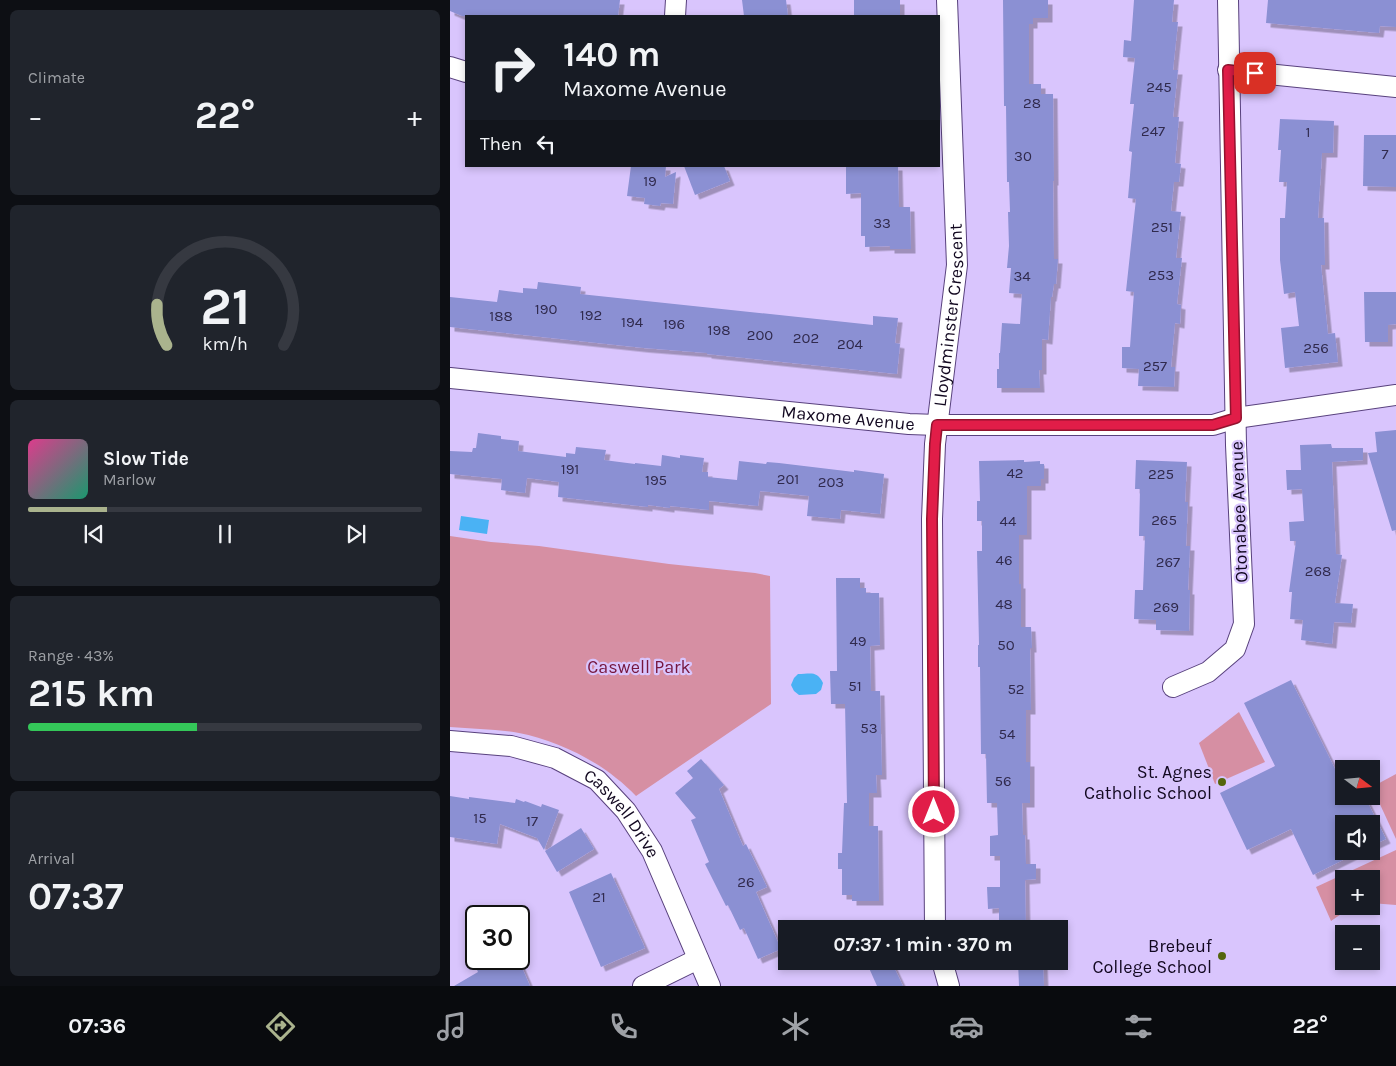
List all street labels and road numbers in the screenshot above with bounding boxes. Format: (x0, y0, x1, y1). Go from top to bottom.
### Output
street label: Lloydminster Crescent (929, 223, 968, 408)
street label: Maxome Avenue (780, 400, 915, 435)
street label: Otonabee Avenue (1226, 441, 1252, 583)
street label: Caswell Drive (581, 764, 665, 861)

